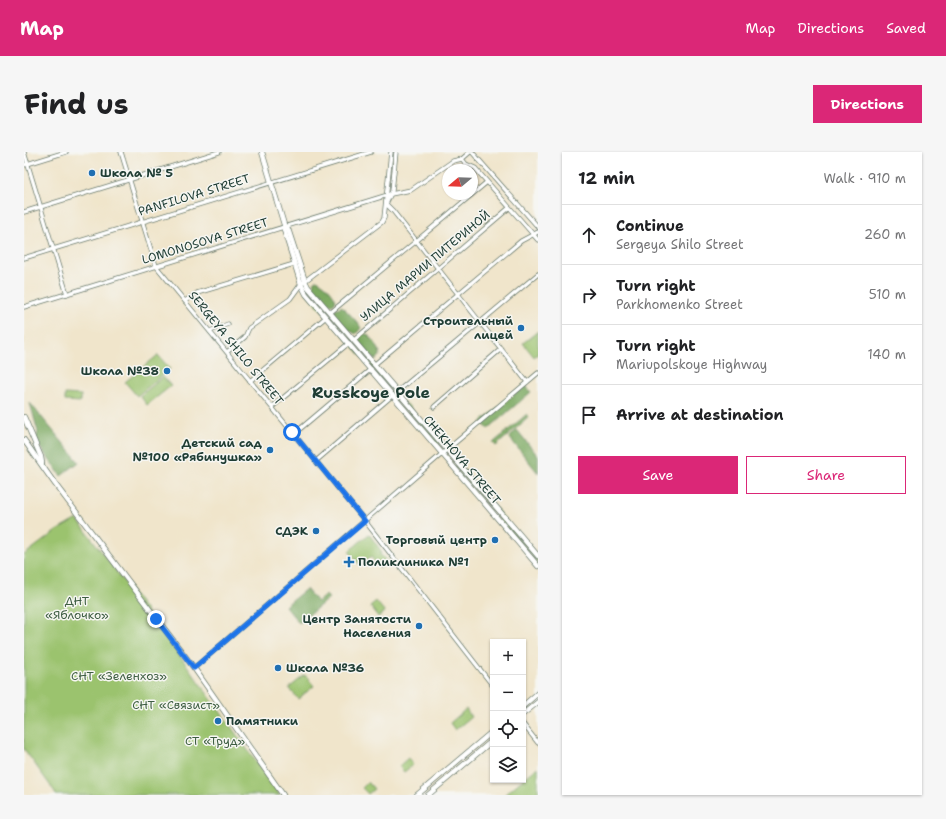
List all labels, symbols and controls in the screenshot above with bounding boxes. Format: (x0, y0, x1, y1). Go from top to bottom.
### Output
text: Map (20, 16, 64, 41)
text: Map (746, 19, 776, 37)
text: Directions (798, 19, 864, 37)
text: Saved (886, 19, 926, 37)
text: Find us (24, 85, 129, 123)
button: Directions (813, 85, 922, 123)
north arrow (442, 164, 478, 200)
place label: Школа № 5 (100, 165, 173, 181)
text: 12 min (578, 167, 635, 189)
marker: Школа № 5 (87, 168, 97, 178)
street label: PANFILOVA STREET (136, 170, 252, 220)
text: Walk · 910 m (824, 170, 906, 187)
street label: УЛИЦА МАРИИ ПИТЕРИНОЙ (357, 207, 493, 325)
street label: LOMONOSOVA STREET (140, 214, 271, 268)
text: Continue (616, 216, 684, 236)
icon: ahead (578, 224, 600, 246)
text: 260 m (864, 226, 906, 243)
text: Sergeya Shilo Street (616, 236, 744, 253)
text: Turn right (616, 276, 696, 296)
icon: right (578, 284, 600, 306)
text: 510 m (869, 286, 906, 303)
street label: SERGEYA SHILO STREET (185, 288, 287, 409)
text: Parkhomenko Street (616, 296, 743, 313)
place label: Строительный лицей (423, 313, 514, 343)
marker: Строительный лицей (516, 323, 526, 333)
text: Turn right (616, 336, 696, 356)
icon: right (578, 344, 600, 366)
text: 140 m (867, 346, 906, 363)
text: Mariupolskoye Highway (616, 356, 767, 373)
place label: Школа №38 (81, 363, 159, 379)
marker: Школа №38 (162, 366, 172, 376)
district label: Russkoye Pole (312, 382, 431, 403)
icon: arrive (578, 404, 600, 426)
text: Arrive at destination (616, 405, 784, 425)
street label: CHEKHOVA STREET (420, 412, 505, 508)
route start (283, 423, 301, 441)
place label: Детский сад №100 «Рябинушка» (132, 435, 263, 465)
marker: Детский сад №100 «Рябинушка» (265, 445, 275, 455)
button: Save (578, 456, 738, 494)
button: Share (746, 456, 906, 494)
place label: СДЭК (275, 523, 309, 539)
marker: СДЭК (311, 526, 321, 536)
place label: Торговый центр (386, 532, 487, 548)
marker: Торговый центр (490, 535, 500, 545)
place label: Поликлиника №1 (358, 554, 469, 570)
marker: Поликлиника №1 (343, 556, 355, 568)
park label: ДНТ «Яблочко» (45, 593, 109, 623)
route end (147, 610, 165, 628)
place label: Центр Занятости Населения (302, 611, 412, 641)
marker: Центр Занятости Населения (414, 621, 424, 631)
map controls (490, 639, 526, 783)
button: + (490, 639, 526, 675)
place label: Школа №36 (286, 660, 364, 676)
marker: Школа №36 (273, 663, 283, 673)
park label: СНТ «Зеленхоз» (71, 668, 167, 684)
button: − (490, 675, 526, 711)
park label: СНТ «Связист» (132, 697, 220, 713)
button: locate (490, 711, 526, 747)
place label: Памятники (226, 713, 299, 729)
marker: Памятники (213, 716, 223, 726)
park label: СТ «Труд» (185, 733, 245, 749)
button: layers (490, 747, 526, 783)

